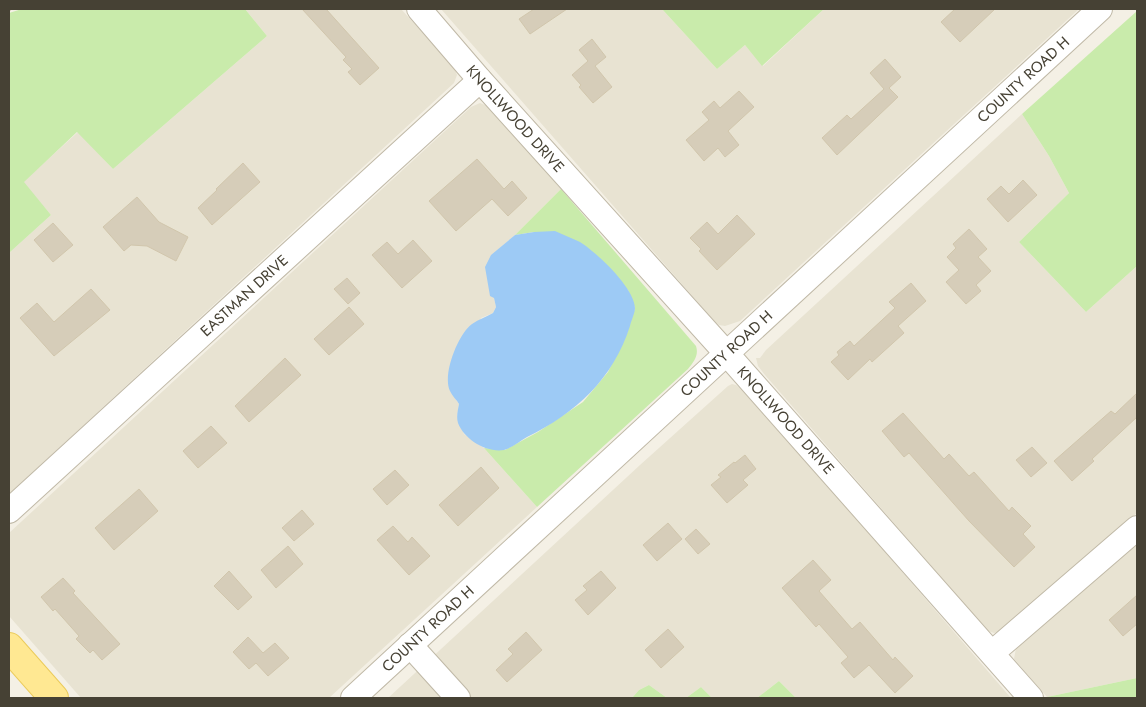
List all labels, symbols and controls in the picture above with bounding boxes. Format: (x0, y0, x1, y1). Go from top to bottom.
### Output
street label: COUNTY ROAD H (972, 31, 1074, 128)
street label: KNOLLWOOD DRIVE (461, 60, 569, 177)
street label: EASTMAN DRIVE (196, 250, 293, 342)
street label: COUNTY ROAD H (675, 305, 778, 402)
street label: KNOLLWOOD DRIVE (732, 361, 839, 479)
street label: COUNTY ROAD H (377, 581, 479, 677)

